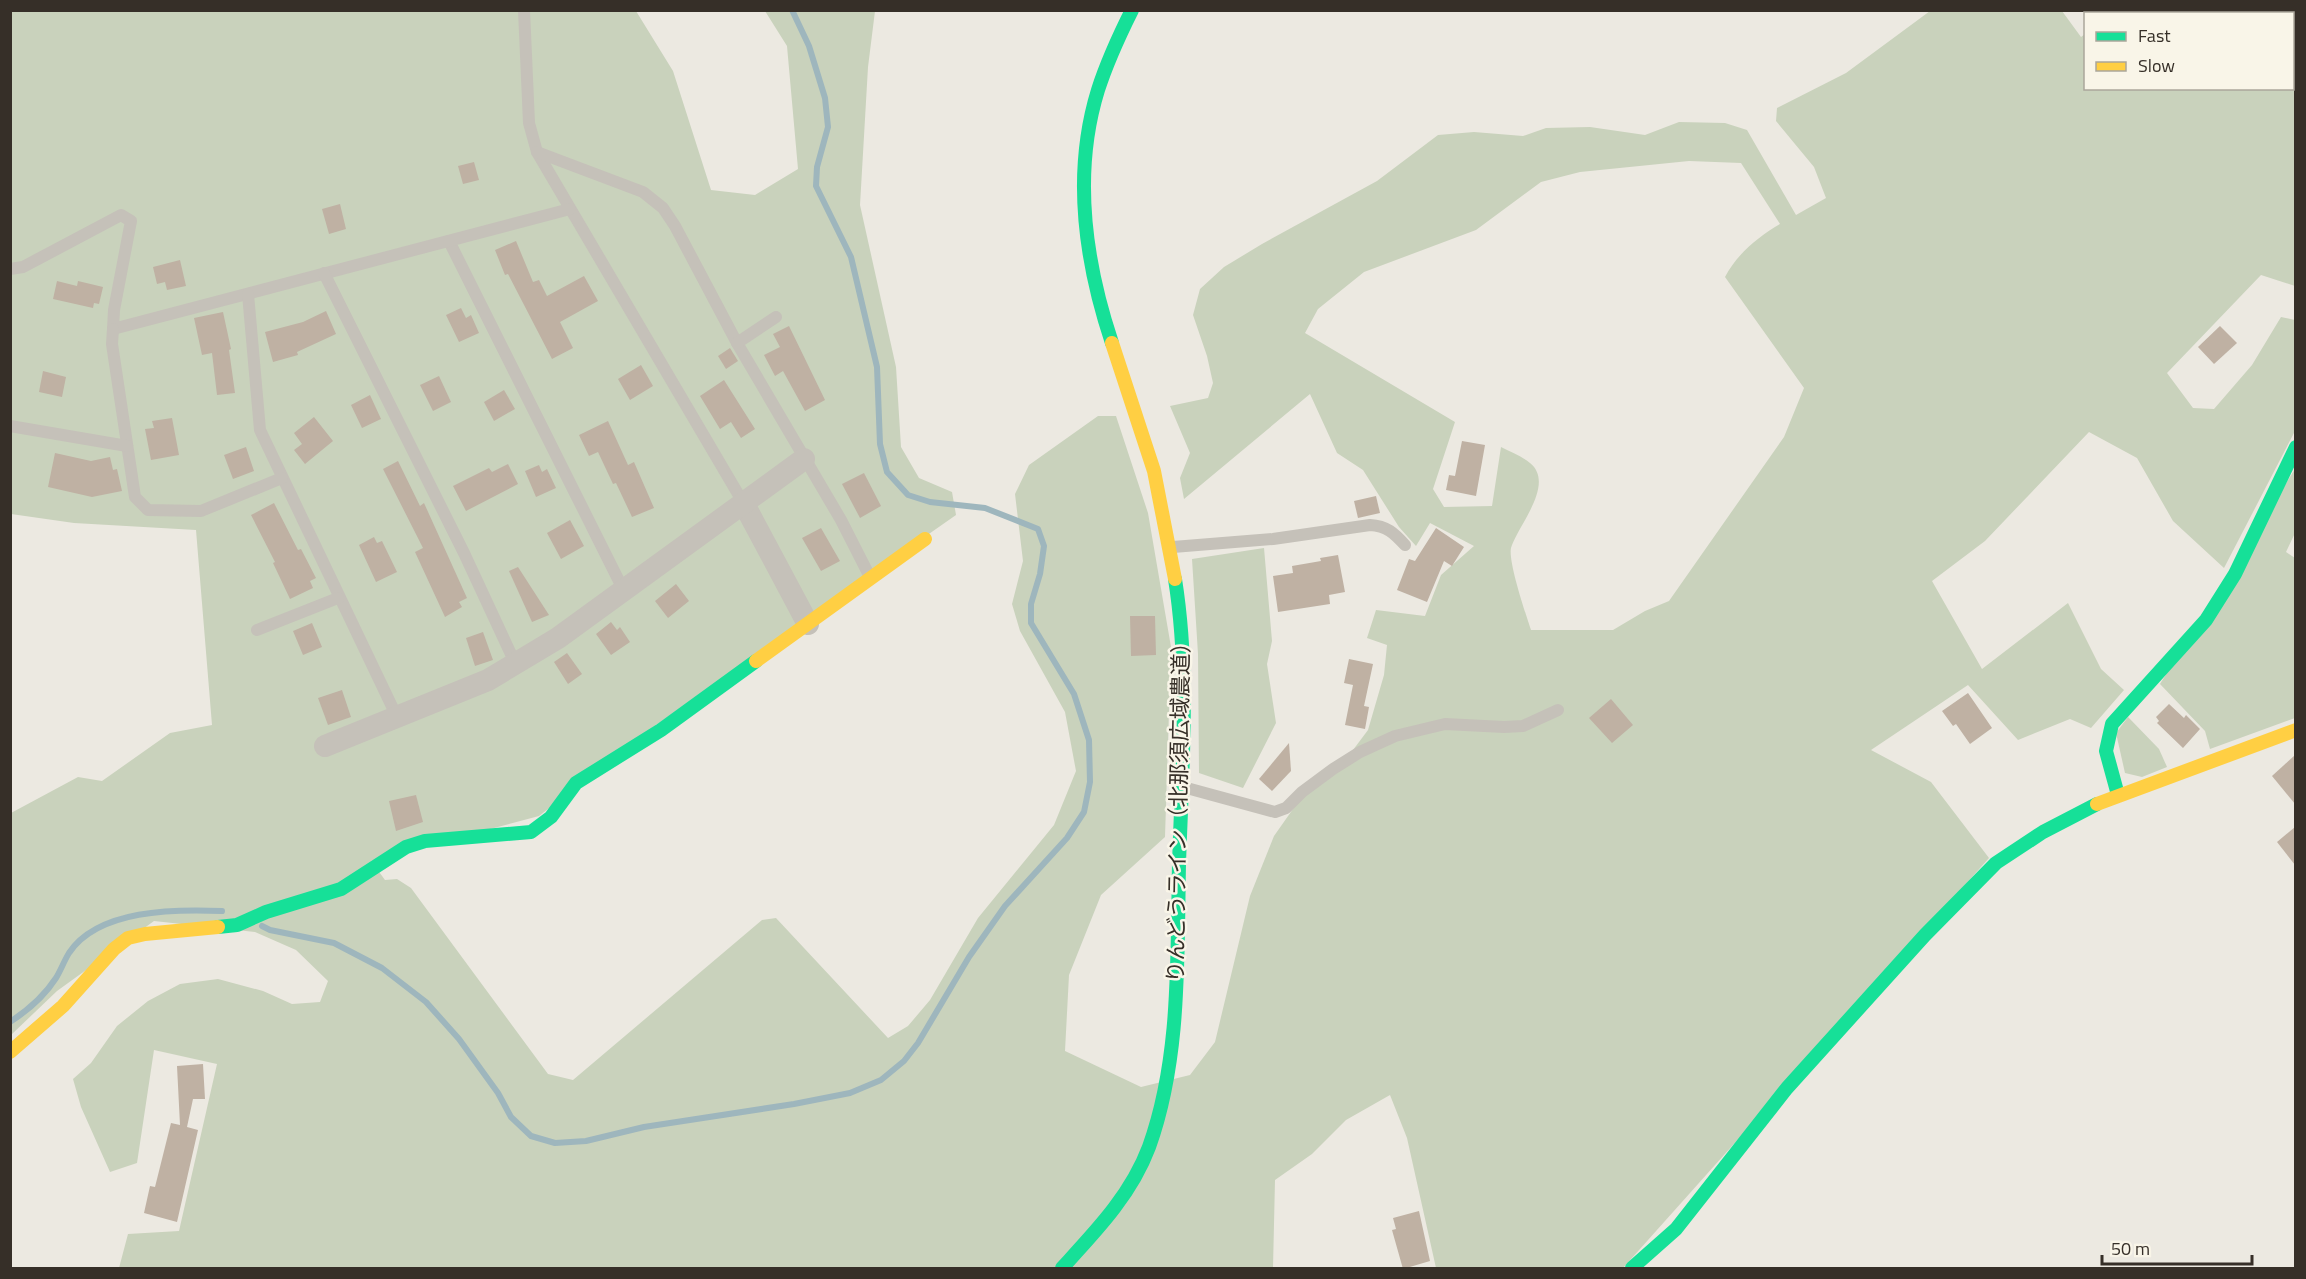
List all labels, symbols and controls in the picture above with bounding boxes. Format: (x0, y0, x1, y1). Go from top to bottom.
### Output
legend (2084, 12, 2294, 90)
text: Fast (2138, 22, 2171, 49)
text: Slow (2138, 52, 2175, 79)
street label: りんどうライン（北那須広域農道） (1158, 631, 1198, 983)
scale bar (2102, 1228, 2252, 1266)
text: 50 m (2111, 1235, 2150, 1262)

